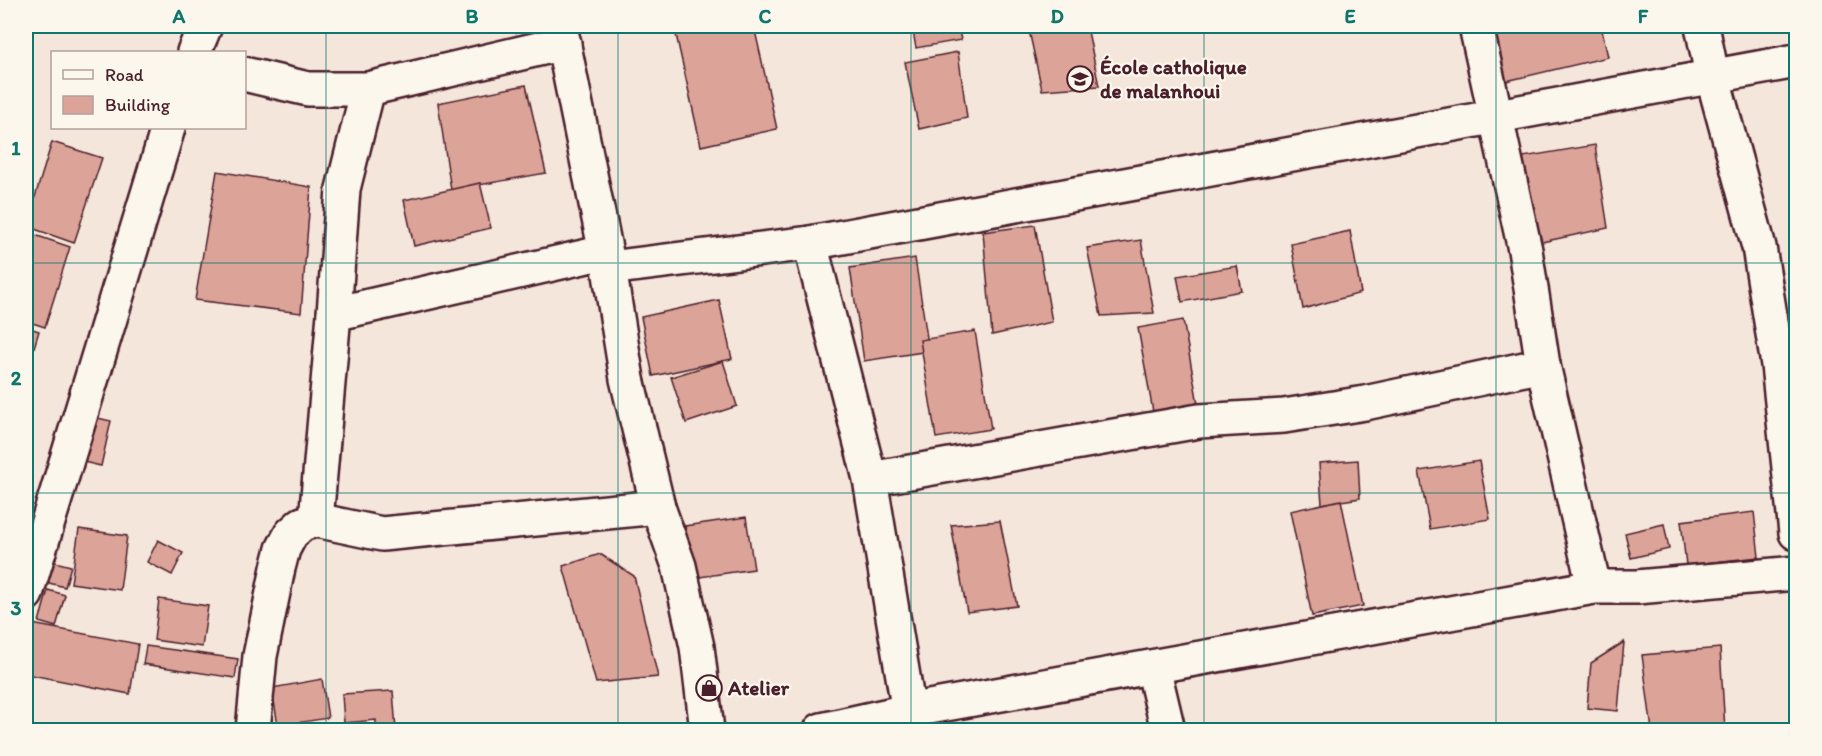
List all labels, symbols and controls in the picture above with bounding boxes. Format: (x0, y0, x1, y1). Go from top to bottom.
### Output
text: A (172, 4, 186, 28)
text: B (466, 4, 479, 28)
text: C (759, 4, 772, 28)
text: D (1050, 4, 1064, 28)
text: E (1344, 4, 1356, 28)
text: F (1638, 4, 1649, 28)
legend (51, 51, 246, 129)
place label: École catholique de malanhoui (1100, 54, 1247, 103)
text: Road (105, 64, 144, 86)
school or university icon: École catholique de malanhoui (1065, 64, 1095, 94)
text: Building (105, 94, 171, 116)
text: 1 (11, 136, 21, 160)
text: 2 (11, 366, 22, 390)
text: 3 (11, 596, 22, 620)
shop icon: Atelier (694, 673, 724, 703)
place label: Atelier (727, 675, 790, 700)

